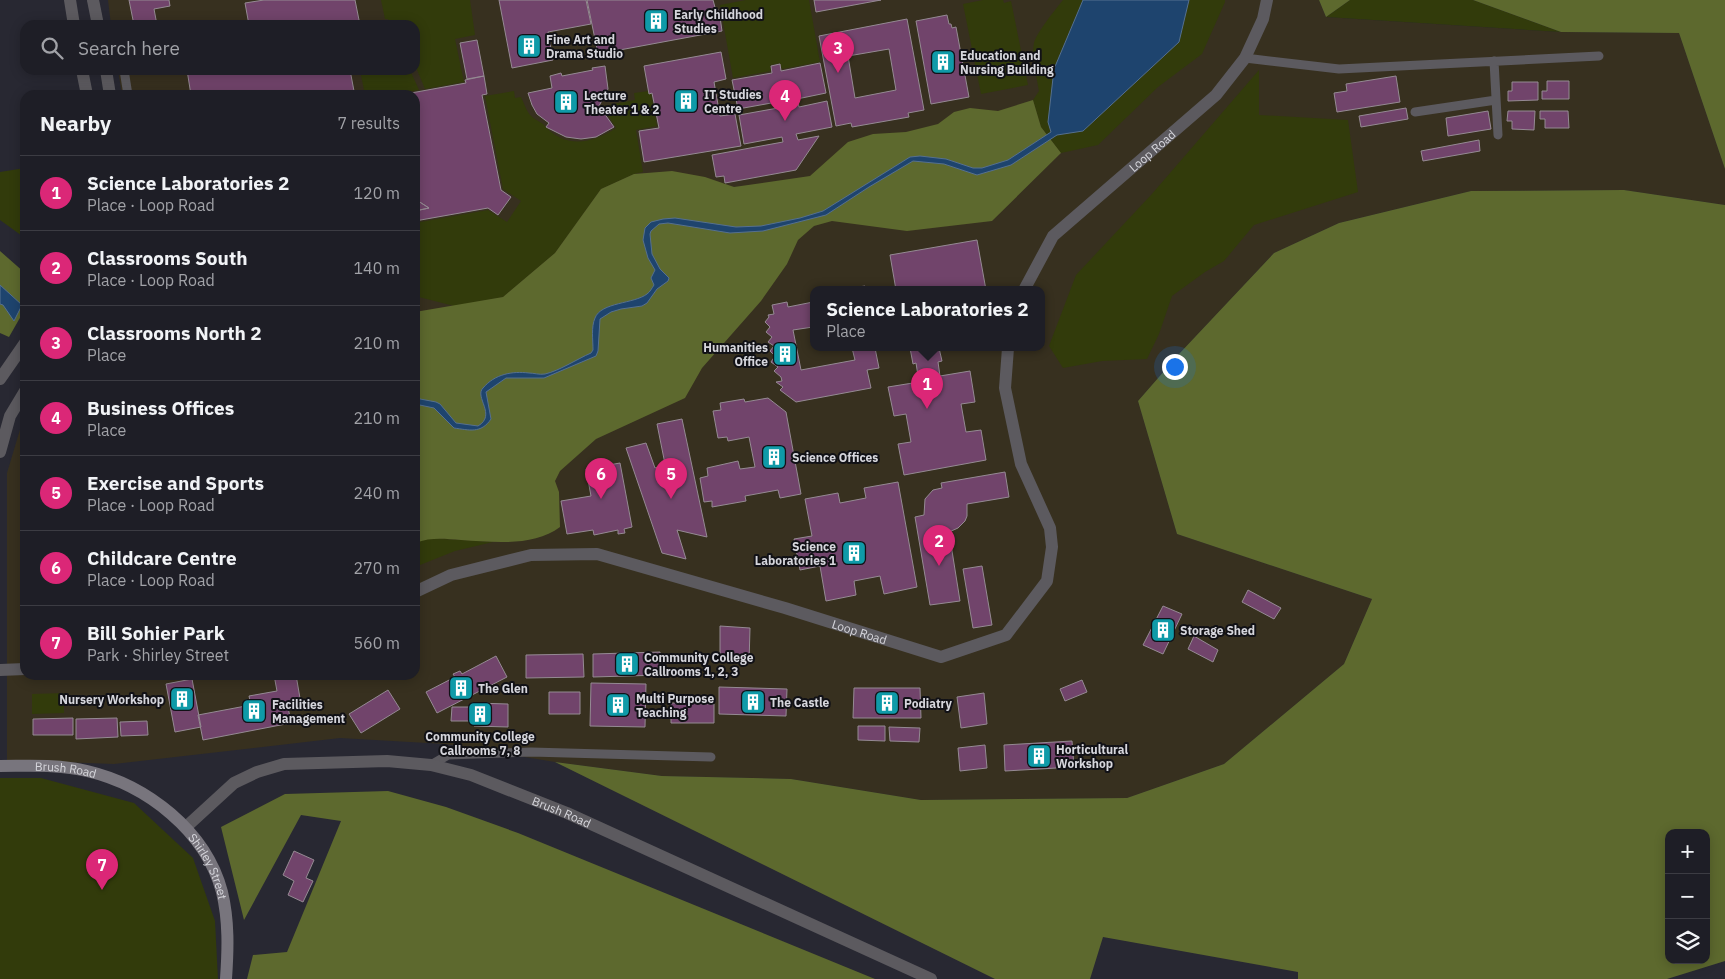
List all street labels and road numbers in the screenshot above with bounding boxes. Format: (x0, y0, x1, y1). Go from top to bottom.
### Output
street label: Loop Road (1125, 126, 1178, 175)
street label: Loop Road (830, 616, 889, 647)
street label: Brush Road (35, 758, 98, 781)
street label: Brush Road (530, 793, 593, 830)
street label: Shirley Street (186, 830, 231, 901)

